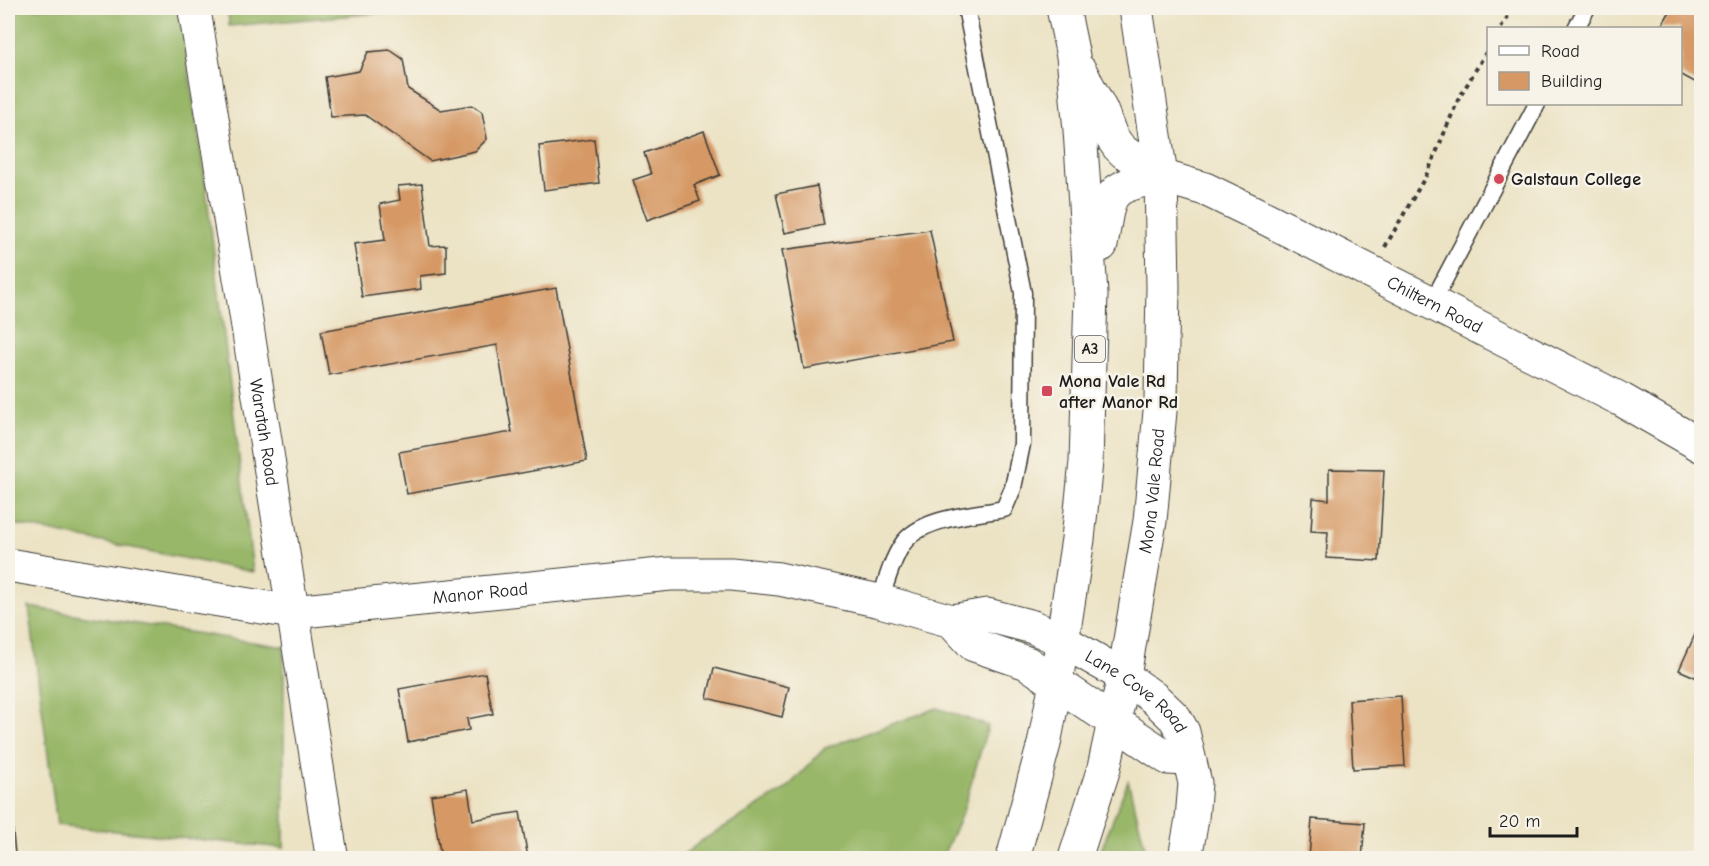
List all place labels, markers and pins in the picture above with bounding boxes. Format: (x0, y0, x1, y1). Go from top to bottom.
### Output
place label: Galstaun College (1511, 169, 1641, 190)
marker: Galstaun College (1492, 172, 1506, 186)
place label: Mona Vale Rd after Manor Rd (1059, 371, 1178, 413)
marker: Mona Vale Rd after Manor Rd (1040, 384, 1054, 398)

